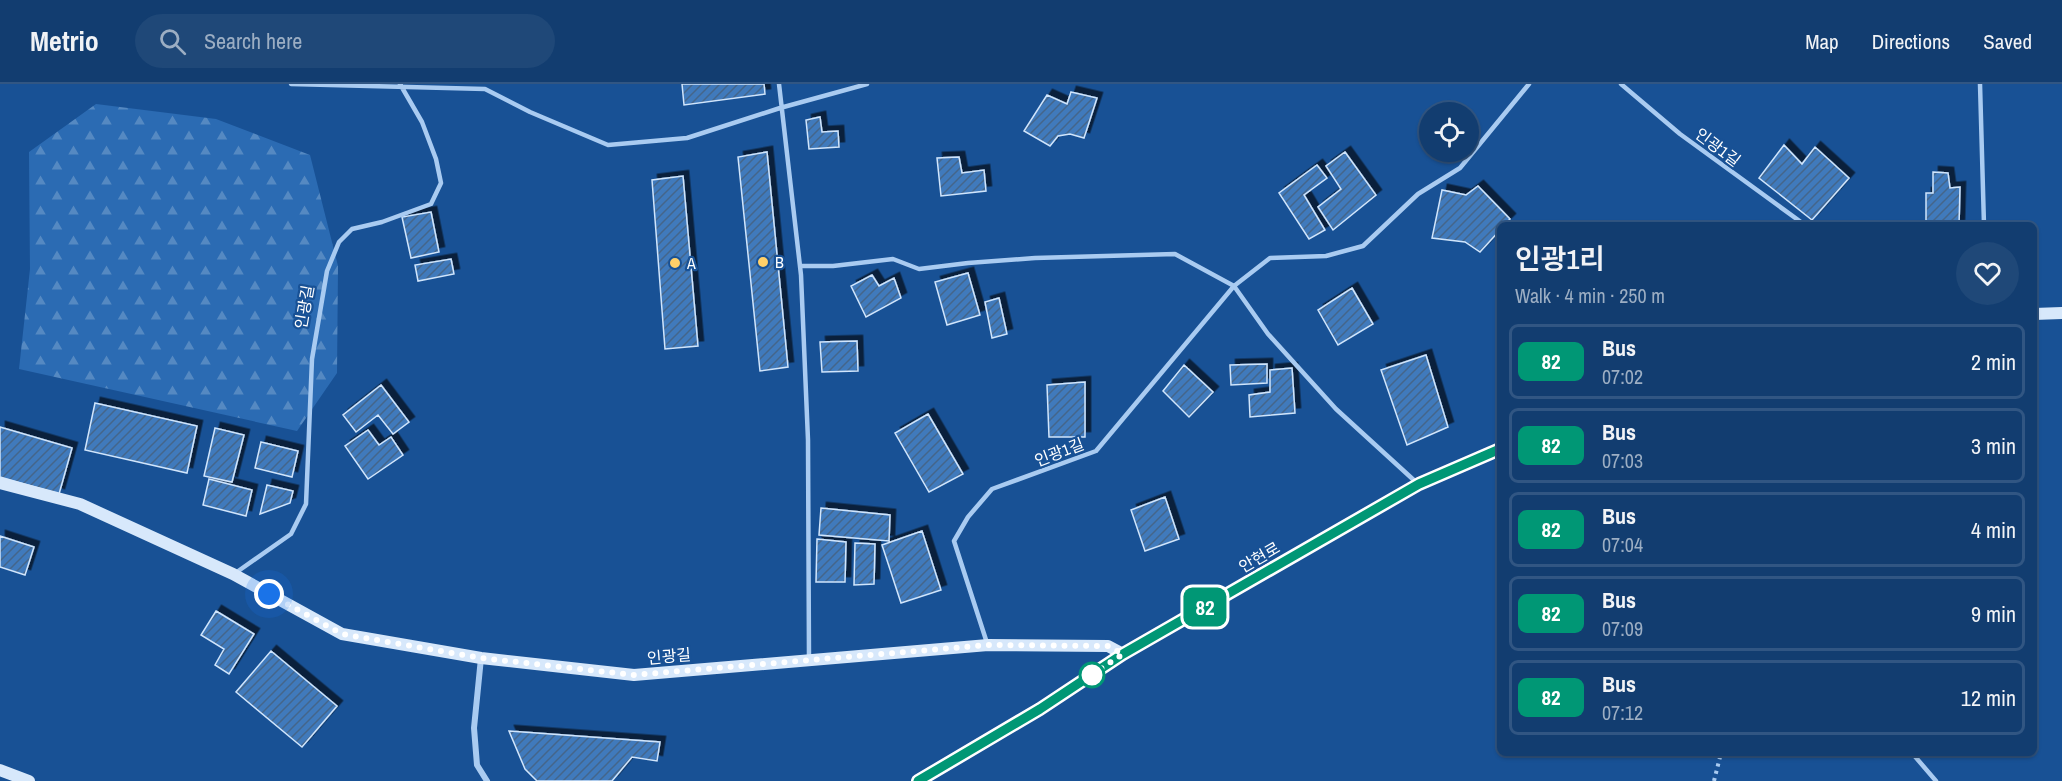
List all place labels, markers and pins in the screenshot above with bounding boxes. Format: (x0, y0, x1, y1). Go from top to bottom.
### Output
place label: B (775, 251, 784, 273)
place label: A (686, 252, 696, 274)
marker: B (756, 255, 770, 269)
marker: A (668, 256, 682, 270)
unlabelled marker (1079, 662, 1105, 688)

